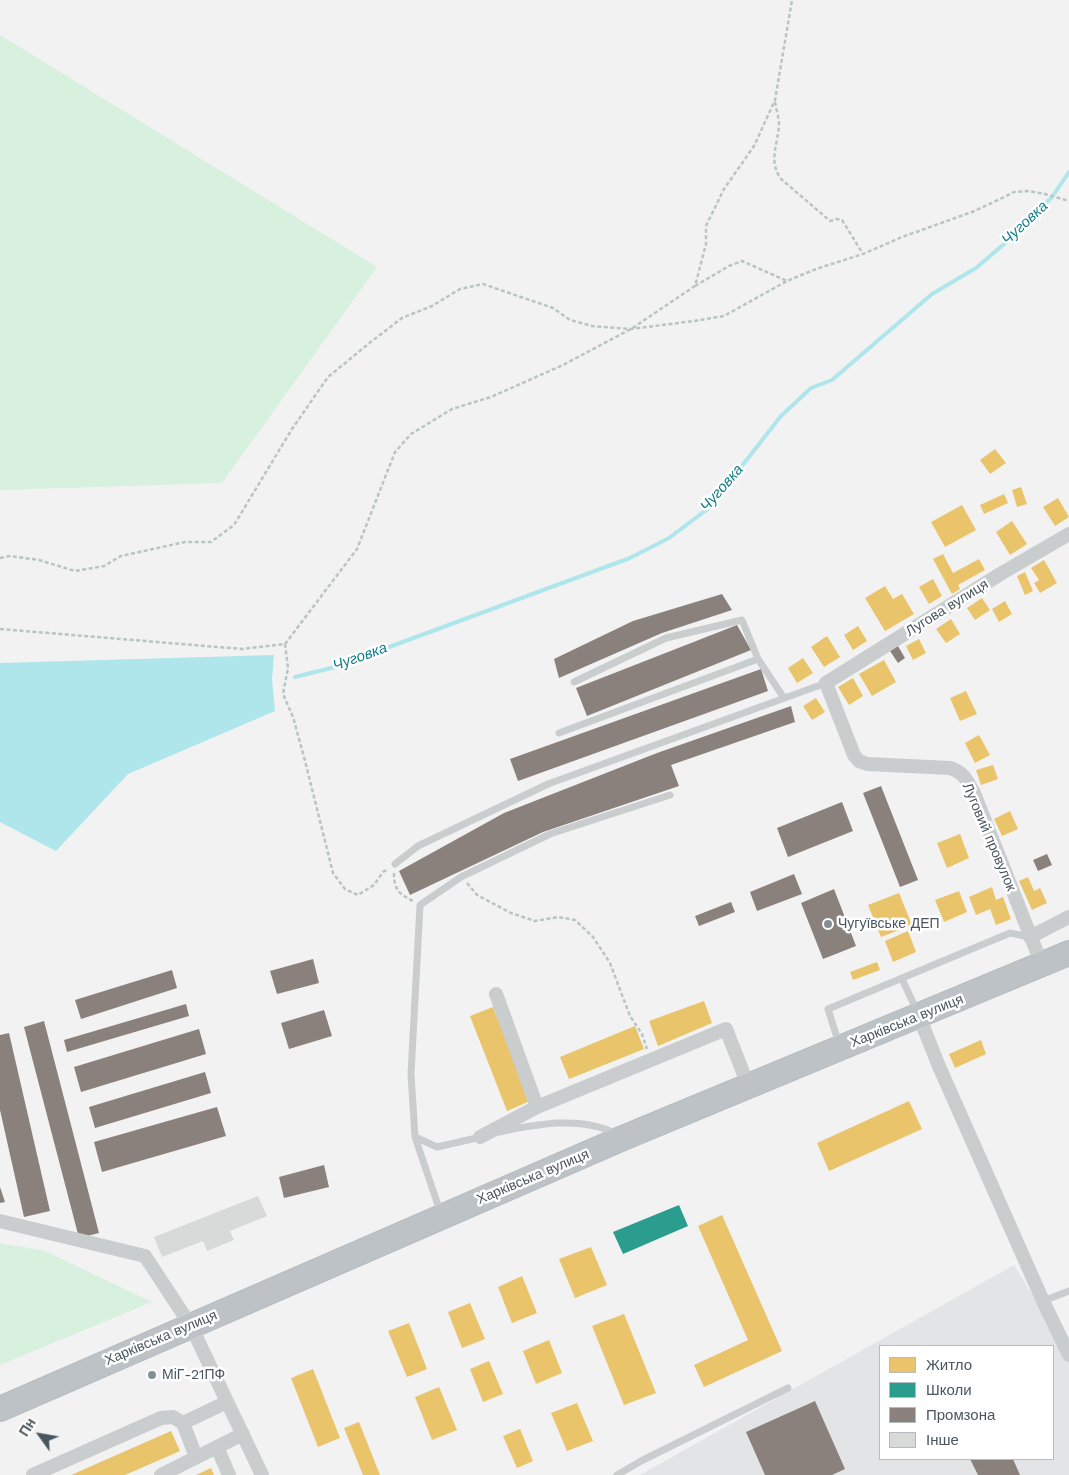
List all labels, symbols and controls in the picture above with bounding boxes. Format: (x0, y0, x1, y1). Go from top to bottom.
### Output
water label: Чуговка (998, 197, 1052, 249)
water label: Чуговка (697, 461, 747, 515)
street label: Лугова вулиця (903, 576, 991, 640)
water label: Чуговка (330, 639, 390, 675)
street label: Луговий провулок (959, 780, 1019, 894)
place label: Чугуївське ДЕП (838, 916, 940, 932)
marker: Чугуївське ДЕП (822, 918, 834, 930)
street label: Харківська вулиця (848, 991, 966, 1051)
street label: Харківська вулиця (474, 1146, 592, 1208)
street label: Харківська вулиця (102, 1307, 220, 1369)
legend (879, 1345, 1054, 1460)
text: Житло (926, 1356, 972, 1374)
place label: МіГ-21ПФ (162, 1367, 225, 1383)
marker: МіГ-21ПФ (146, 1369, 158, 1381)
text: Школи (926, 1381, 972, 1399)
text: Промзона (926, 1406, 995, 1424)
north arrow (15, 1410, 65, 1460)
text: Пн (16, 1415, 39, 1439)
text: Інше (926, 1431, 959, 1449)

